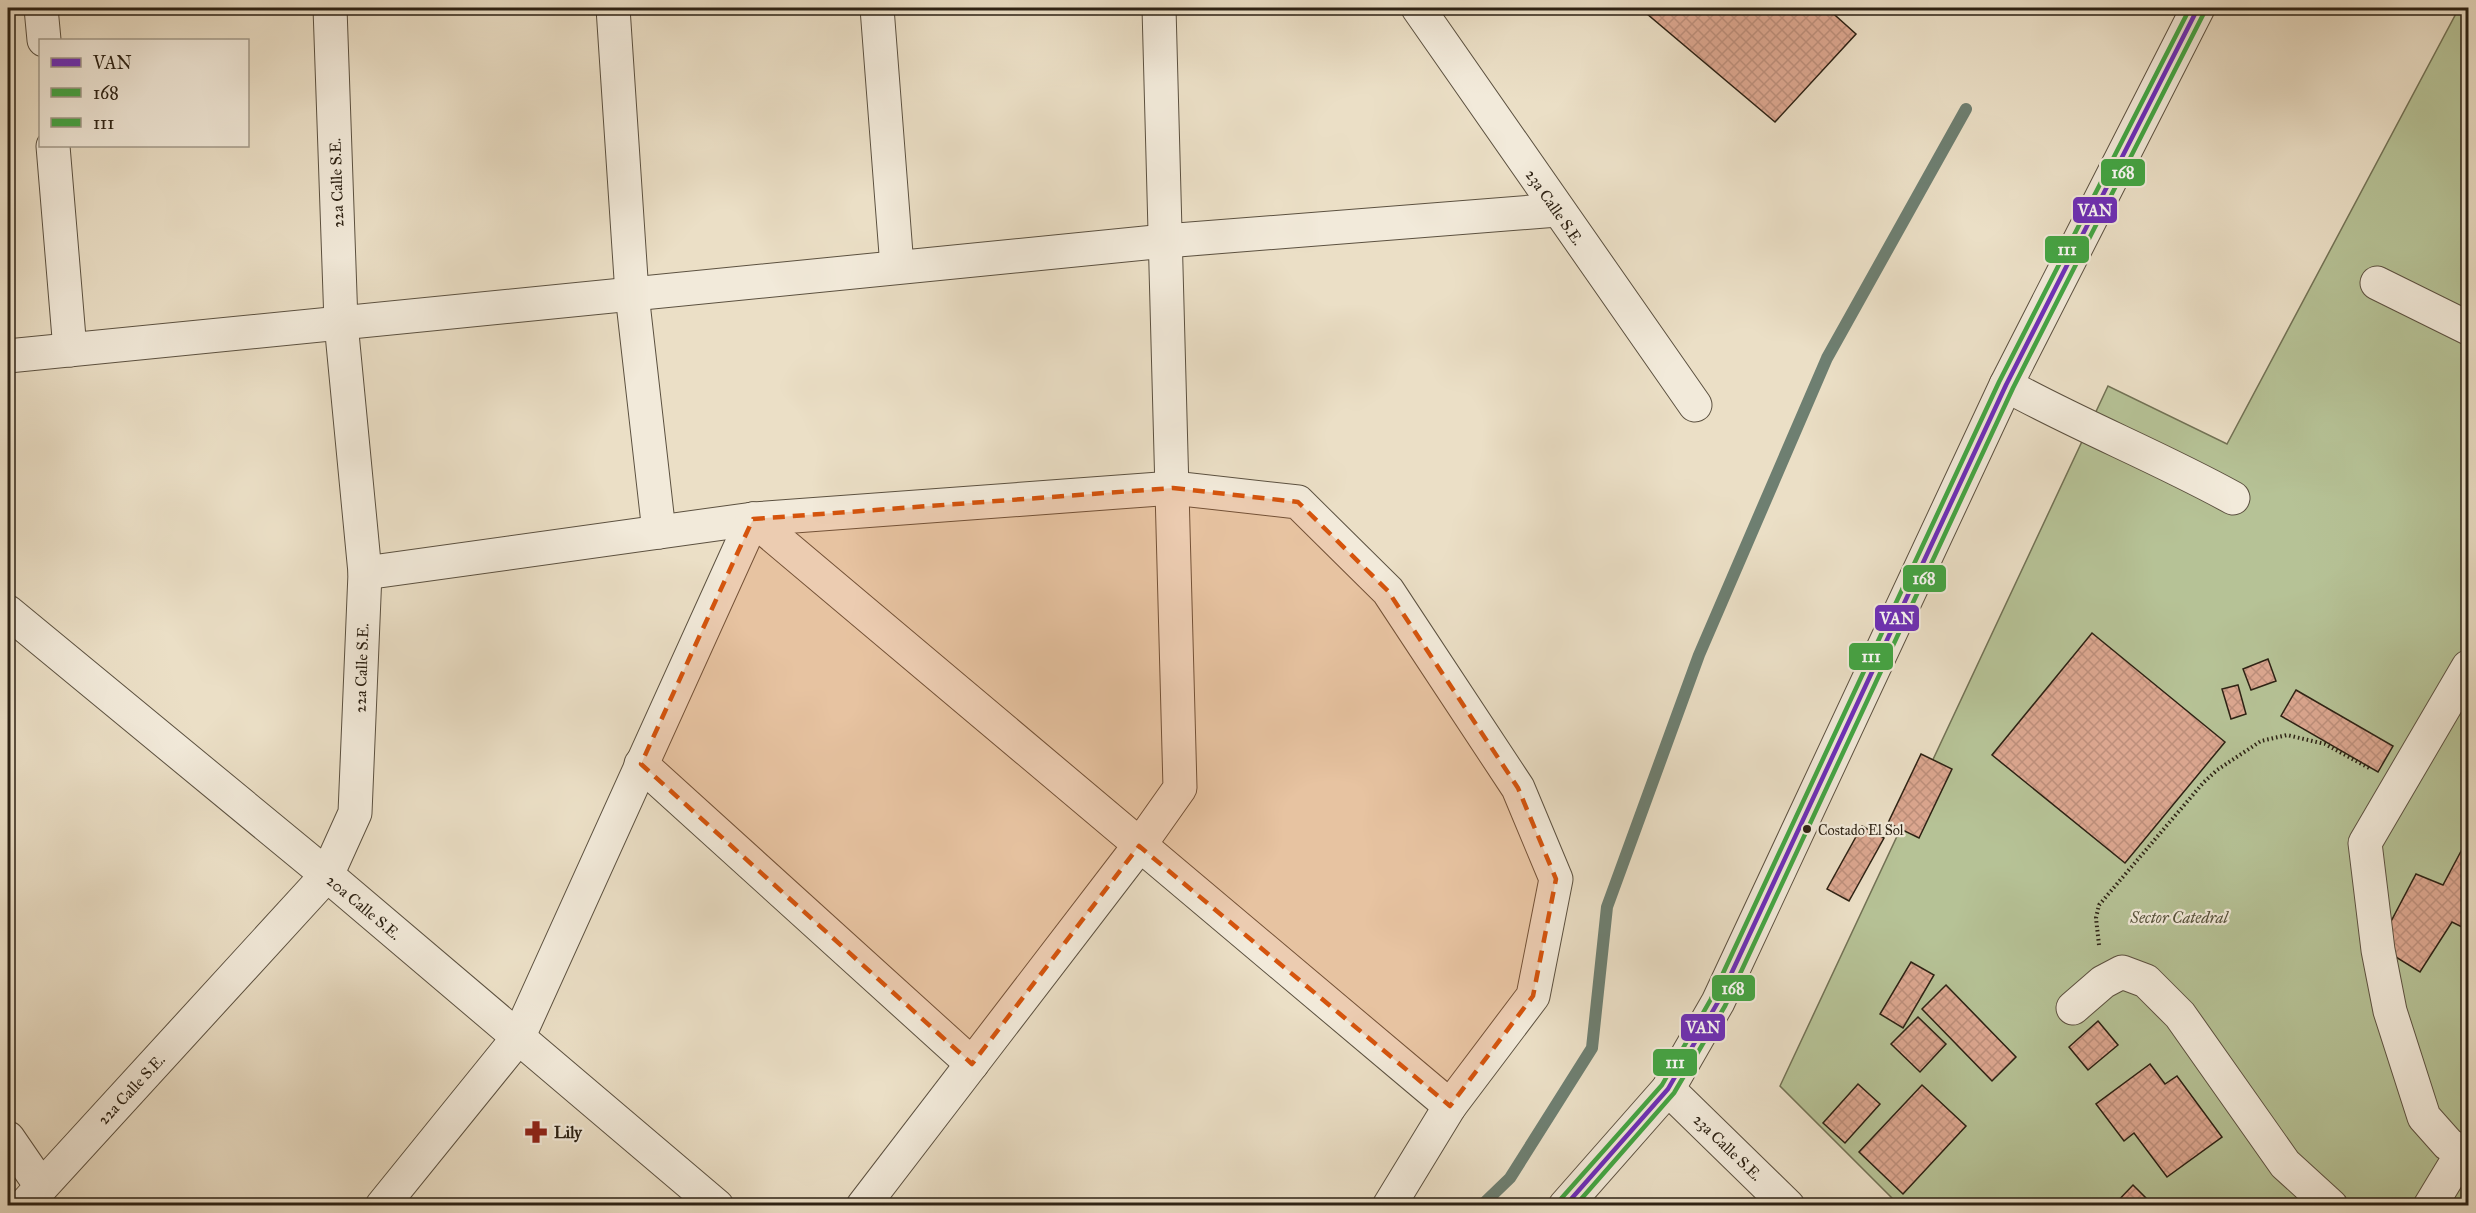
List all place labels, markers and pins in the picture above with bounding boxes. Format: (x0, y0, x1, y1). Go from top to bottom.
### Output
place label: Costado El Sol (1818, 822, 1904, 839)
marker: Costado El Sol (1801, 823, 1813, 835)
pharmacy icon: Lily (523, 1119, 549, 1145)
place label: Lily (554, 1123, 583, 1143)

